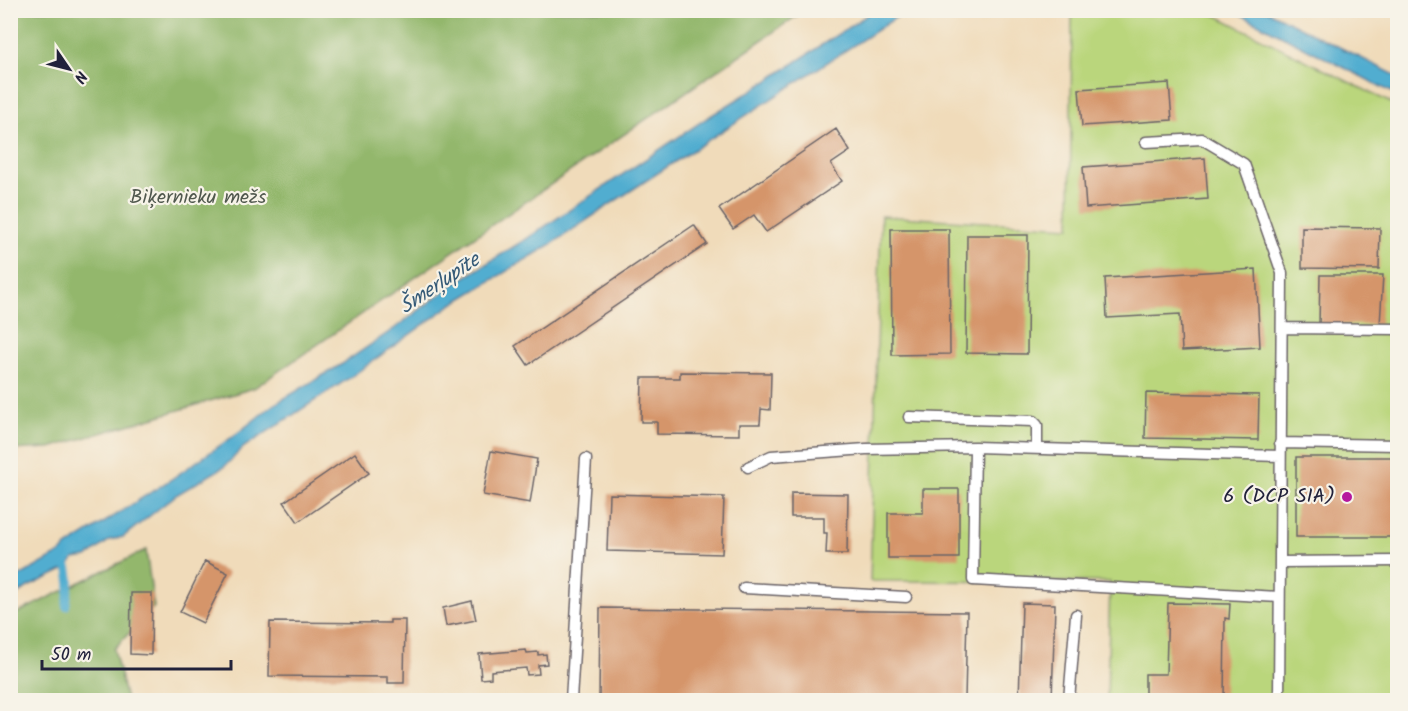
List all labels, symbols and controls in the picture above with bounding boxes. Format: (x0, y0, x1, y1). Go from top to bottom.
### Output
north arrow (39, 39, 99, 99)
text: N (67, 65, 93, 88)
park label: Biķernieku mežs (130, 182, 267, 214)
water label: Šmerļupīte (393, 243, 489, 323)
place label: 6 (DCP SIA) (1223, 481, 1335, 513)
marker: 6 (DCP SIA) (1340, 490, 1354, 504)
scale bar (42, 633, 231, 671)
text: 50 m (51, 641, 91, 670)

